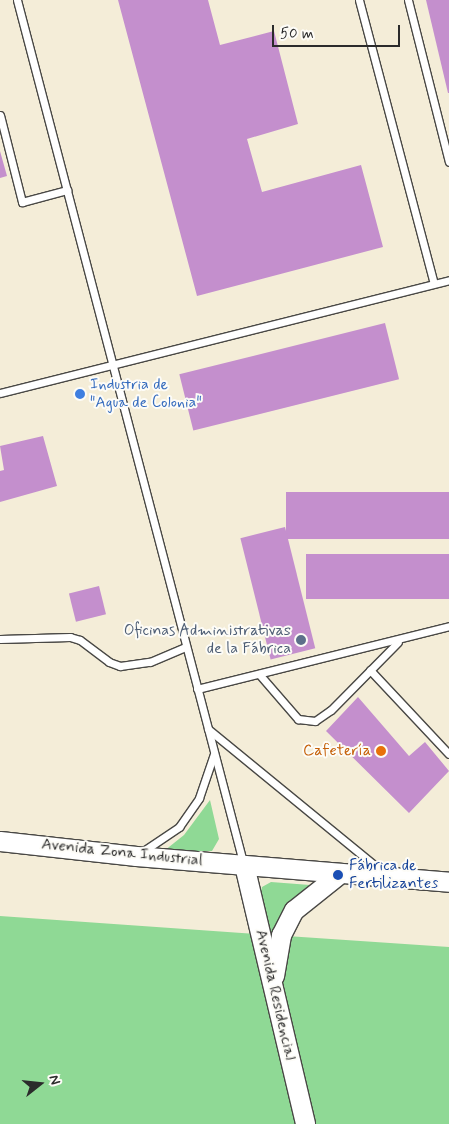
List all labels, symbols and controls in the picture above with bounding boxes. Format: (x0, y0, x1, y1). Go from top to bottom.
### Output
scale bar (274, 15, 402, 47)
text: 50 m (280, 24, 314, 44)
place label: Industria de "Agua de Colonia" (90, 375, 211, 413)
marker: Industria de "Agua de Colonia" (74, 388, 86, 400)
place label: Oficinas Administrativas de la Fábrica (124, 621, 291, 659)
marker: Oficinas Administrativas de la Fábrica (295, 634, 307, 646)
place label: Cafetería (303, 741, 371, 761)
marker: Cafetería (375, 745, 387, 757)
street label: Avenida Zona Industrial (41, 835, 203, 871)
place label: Fábrica de Fertilizantes (349, 856, 438, 894)
marker: Fábrica de Fertilizantes (331, 868, 345, 882)
street label: Avenida Residencial (251, 929, 299, 1061)
north arrow (15, 1059, 65, 1109)
text: N (44, 1073, 64, 1087)

